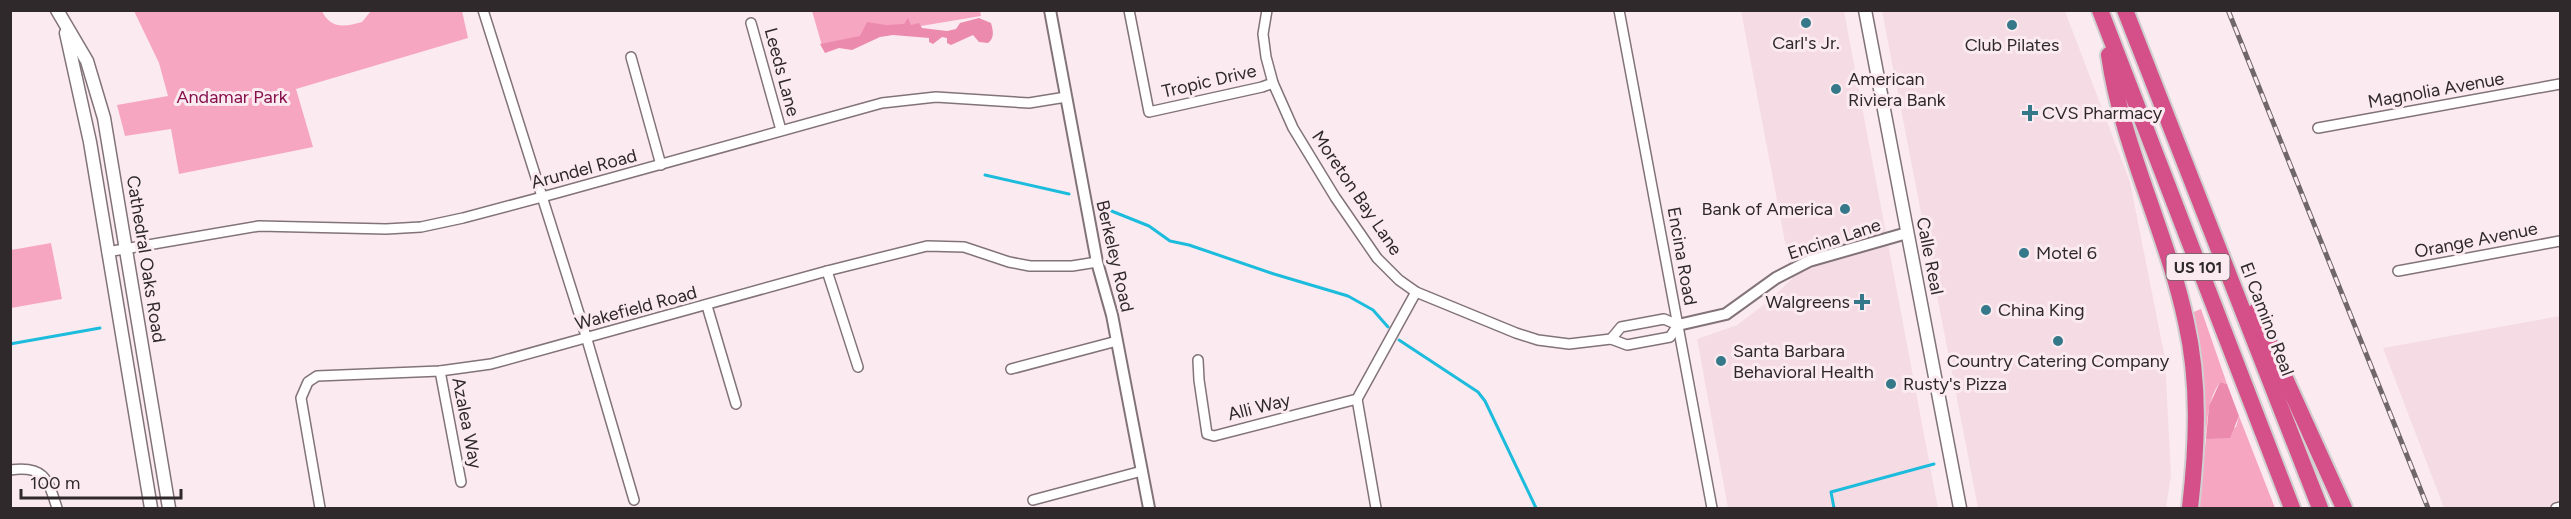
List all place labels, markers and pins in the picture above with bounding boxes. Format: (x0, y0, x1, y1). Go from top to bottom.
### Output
marker: Carl's Jr. (1799, 16, 1813, 30)
marker: Club Pilates (2005, 18, 2019, 32)
place label: Carl's Jr. (1772, 32, 1840, 54)
place label: Club Pilates (1965, 34, 2059, 56)
place label: American Riviera Bank (1848, 68, 1946, 111)
marker: American Riviera Bank (1829, 82, 1843, 96)
place label: CVS Pharmacy (2042, 102, 2163, 124)
marker: CVS Pharmacy (2023, 106, 2037, 120)
place label: Bank of America (1702, 198, 1833, 220)
marker: Bank of America (1838, 202, 1852, 216)
place label: Motel 6 (2036, 242, 2097, 264)
marker: Motel 6 (2017, 246, 2031, 260)
place label: Walgreens (1766, 291, 1850, 313)
marker: Walgreens (1855, 295, 1869, 309)
place label: China King (1998, 299, 2085, 321)
marker: China King (1979, 303, 1993, 317)
marker: Country Catering Company (2051, 334, 2065, 348)
place label: Santa Barbara Behavioral Health (1733, 340, 1874, 383)
place label: Country Catering Company (1947, 350, 2170, 372)
marker: Santa Barbara Behavioral Health (1714, 354, 1728, 368)
place label: Rusty's Pizza (1903, 373, 2007, 395)
marker: Rusty's Pizza (1884, 377, 1898, 391)

